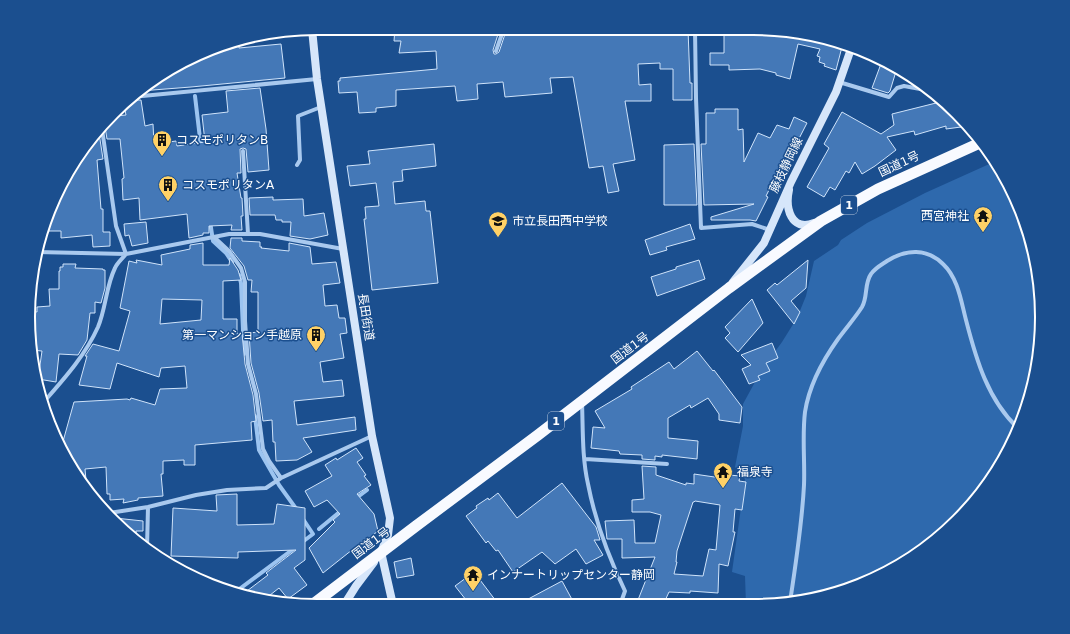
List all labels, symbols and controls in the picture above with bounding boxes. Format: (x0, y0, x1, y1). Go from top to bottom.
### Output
building icon: コスモポリタンB (151, 129, 173, 157)
place label: コスモポリタンB (176, 133, 268, 147)
street label: 藤枝静岡線 (767, 135, 805, 195)
street label: 国道1号 (876, 148, 922, 180)
building icon: コスモポリタンA (157, 174, 179, 202)
place label: コスモポリタンA (182, 178, 275, 192)
road number: 1 (841, 196, 857, 214)
temple icon: 西宮神社 (972, 205, 994, 233)
place label: 西宮神社 (921, 209, 969, 223)
school or university icon: 市立長田西中学校 (487, 210, 509, 238)
place label: 市立長田西中学校 (512, 214, 608, 228)
street label: 長田街道 (355, 292, 377, 342)
building icon: 第一マンション手越原 (305, 324, 327, 352)
place label: 第一マンション手越原 (182, 328, 302, 342)
street label: 国道1号 (608, 329, 652, 367)
road number: 1 (548, 412, 564, 430)
temple icon: 福泉寺 (712, 461, 734, 489)
place label: 福泉寺 (737, 465, 773, 479)
street label: 国道1号 (349, 524, 393, 562)
temple icon: インナートリップセンター静岡 (462, 564, 484, 592)
place label: インナートリップセンター静岡 (487, 568, 655, 582)

